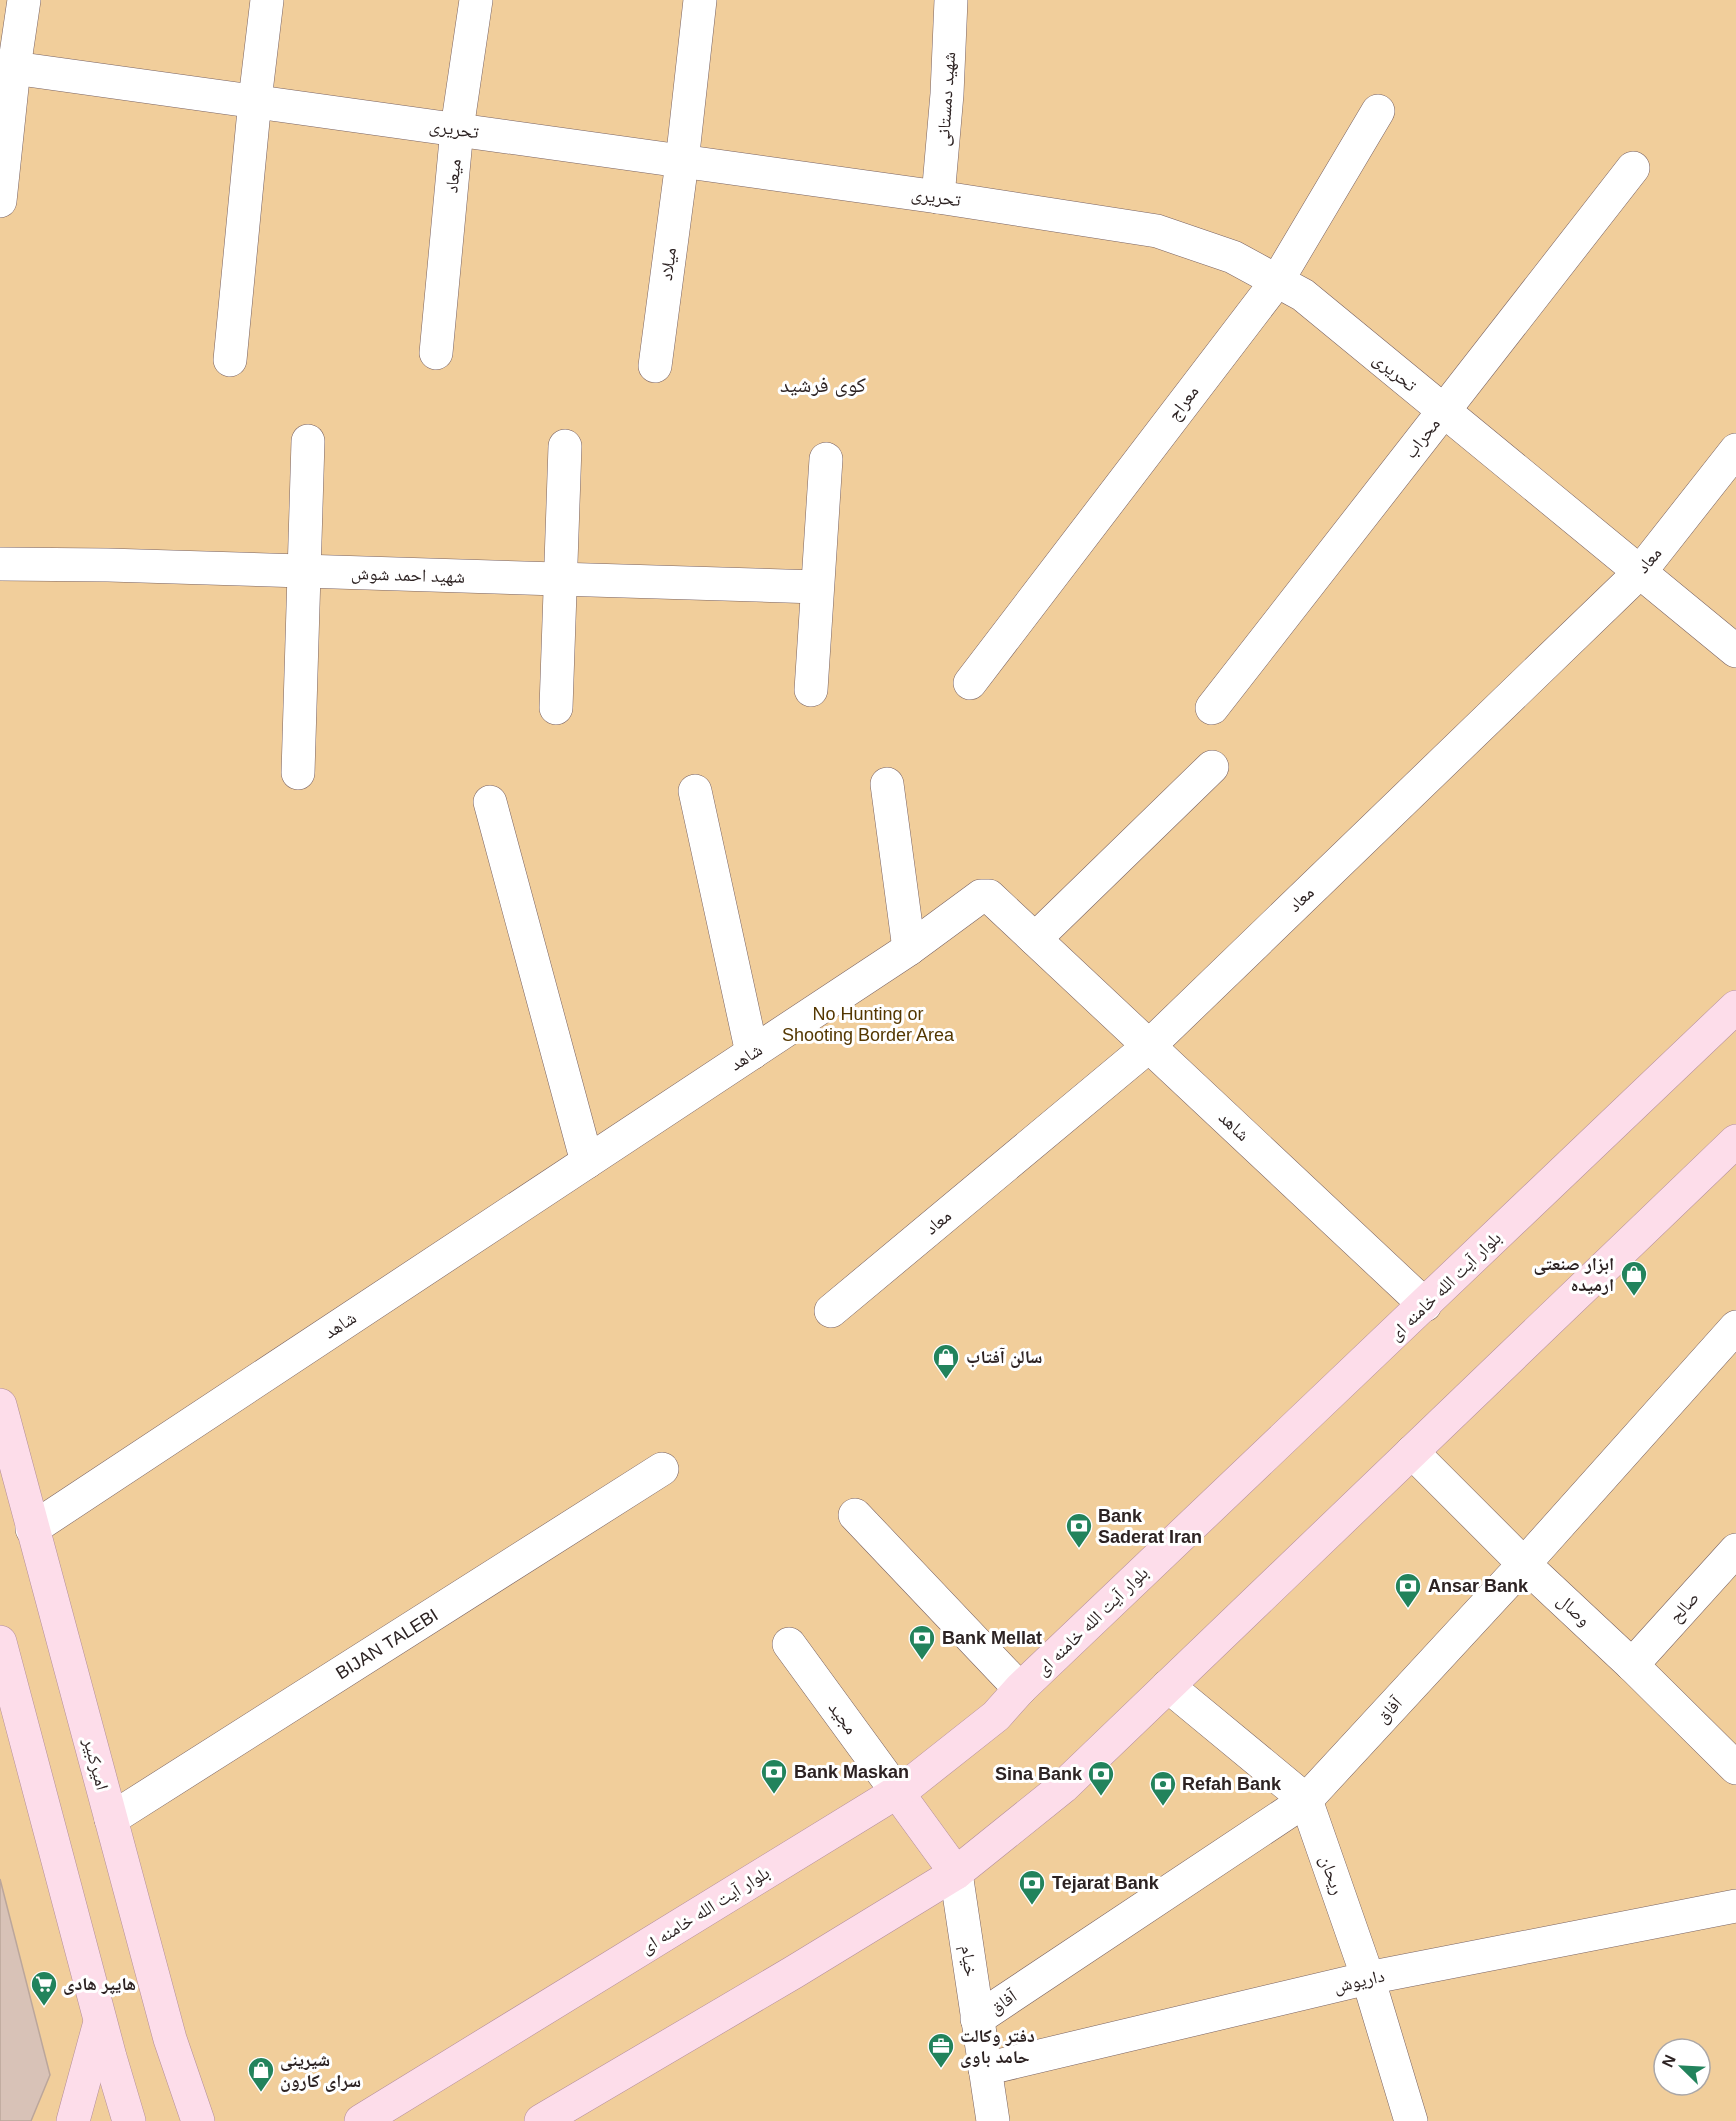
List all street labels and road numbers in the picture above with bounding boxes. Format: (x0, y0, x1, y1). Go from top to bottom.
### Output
street label: شهید دمستانی (933, 51, 960, 147)
street label: تحریری (428, 116, 480, 143)
street label: میعاد (441, 158, 465, 194)
street label: تحریری (910, 184, 962, 211)
street label: میلاد (656, 246, 681, 282)
street label: تحریری (1369, 348, 1421, 396)
street label: معراج (1163, 382, 1204, 426)
street label: محراب (1400, 414, 1444, 462)
street label: معاد (1632, 543, 1666, 577)
street label: شهید احمد شوش (351, 563, 465, 588)
street label: معاد (1284, 882, 1318, 916)
street label: شاهد (726, 1039, 766, 1075)
street label: شاهد (1215, 1107, 1253, 1145)
street label: معاد (921, 1205, 955, 1239)
street label: بلوار آیت الله خامنه ای (1385, 1227, 1506, 1345)
street label: شاهد (320, 1307, 360, 1343)
street label: بلوار آیت الله خامنه ای (1032, 1562, 1153, 1680)
street label: صالح (1665, 1587, 1704, 1628)
street label: وصال (1553, 1590, 1595, 1631)
street label: BIJAN TALEBI (332, 1605, 442, 1683)
street label: آفاق (1372, 1693, 1407, 1728)
street label: مجید (824, 1698, 861, 1738)
street label: امیرکبیر (79, 1735, 112, 1792)
street label: ریحان (1315, 1853, 1348, 1898)
street label: بلوار آیت الله خامنه ای (637, 1862, 774, 1959)
street label: خیام (955, 1944, 981, 1978)
street label: داریوش (1332, 1965, 1387, 1998)
street label: آفاق (986, 1986, 1021, 2019)

